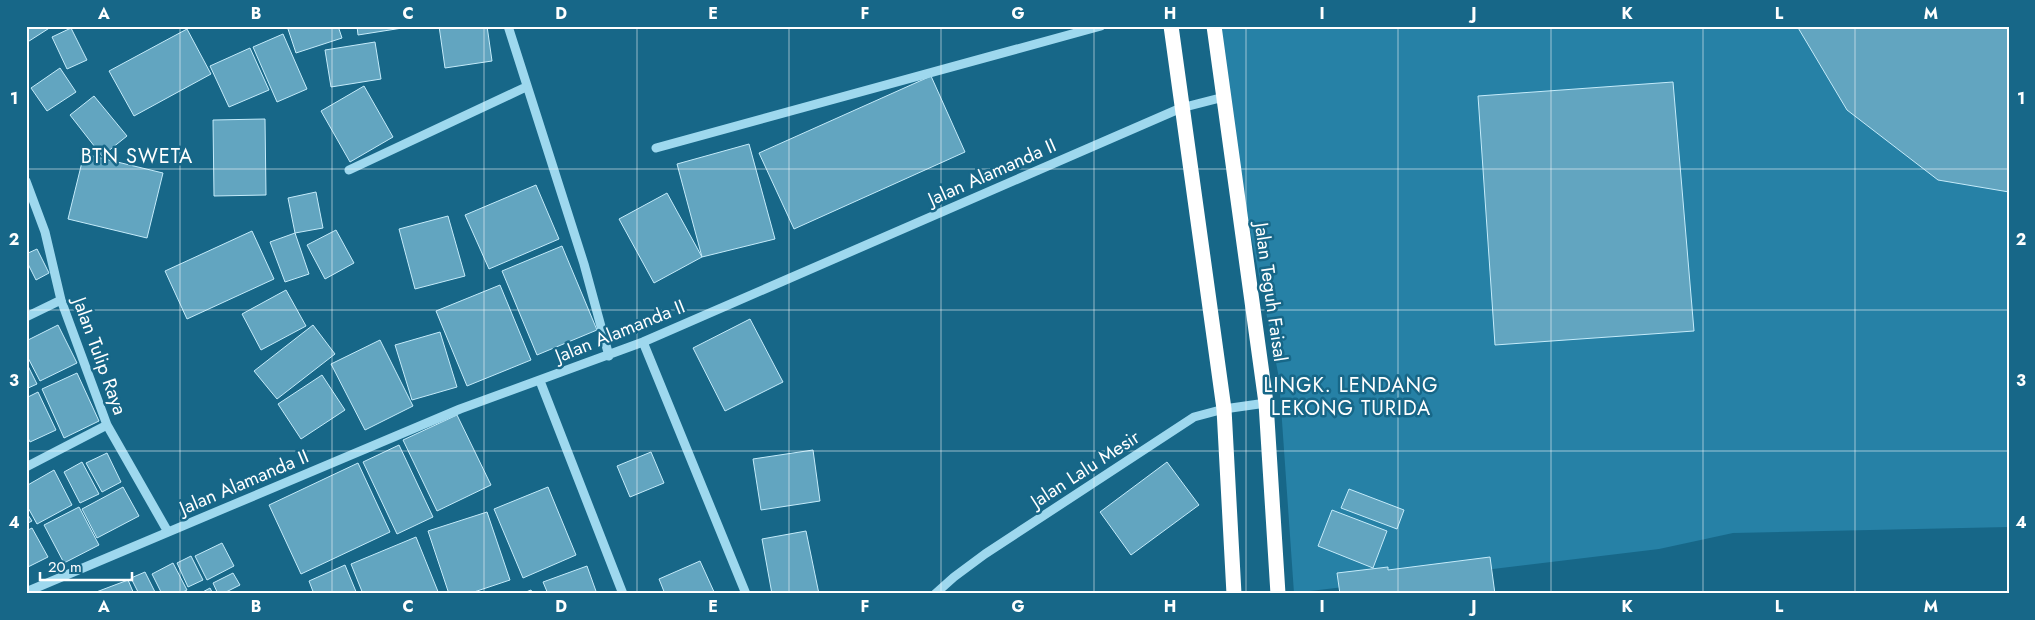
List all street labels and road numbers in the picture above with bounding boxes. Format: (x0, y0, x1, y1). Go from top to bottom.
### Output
street label: Jalan Alamanda II (921, 132, 1060, 214)
street label: Jalan Teguh Faisal (1247, 218, 1294, 363)
street label: Jalan Tulip Raya (65, 291, 134, 419)
street label: Jalan Alamanda II (548, 293, 689, 370)
street label: Jalan Lalu Mesir (1023, 423, 1145, 516)
street label: Jalan Alamanda II (173, 443, 313, 523)

